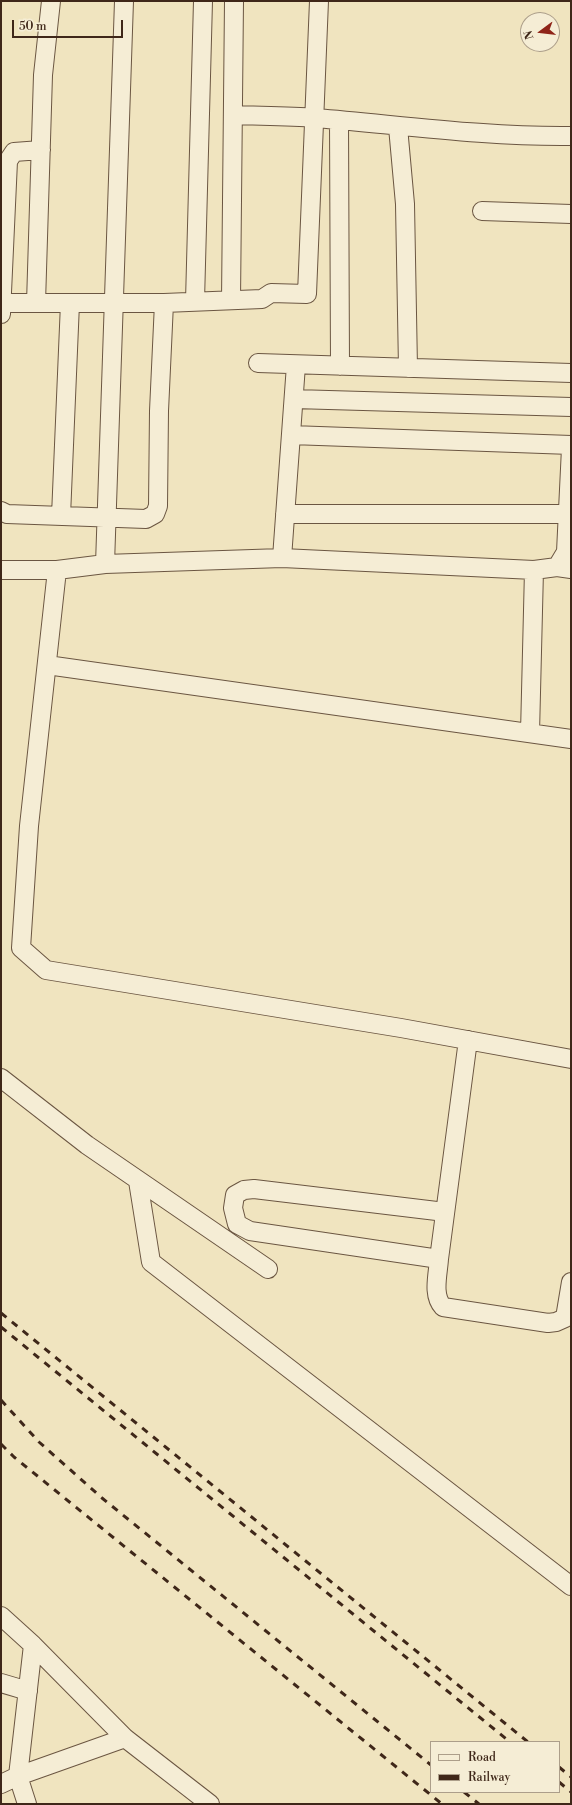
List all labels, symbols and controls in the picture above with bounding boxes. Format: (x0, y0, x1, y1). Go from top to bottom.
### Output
scale bar (14, 12, 125, 38)
north arrow (520, 12, 560, 52)
text: 50 m (19, 19, 47, 34)
text: N (521, 29, 537, 41)
legend (430, 1741, 560, 1793)
text: Road (468, 1750, 496, 1765)
text: Railway (468, 1770, 510, 1785)

